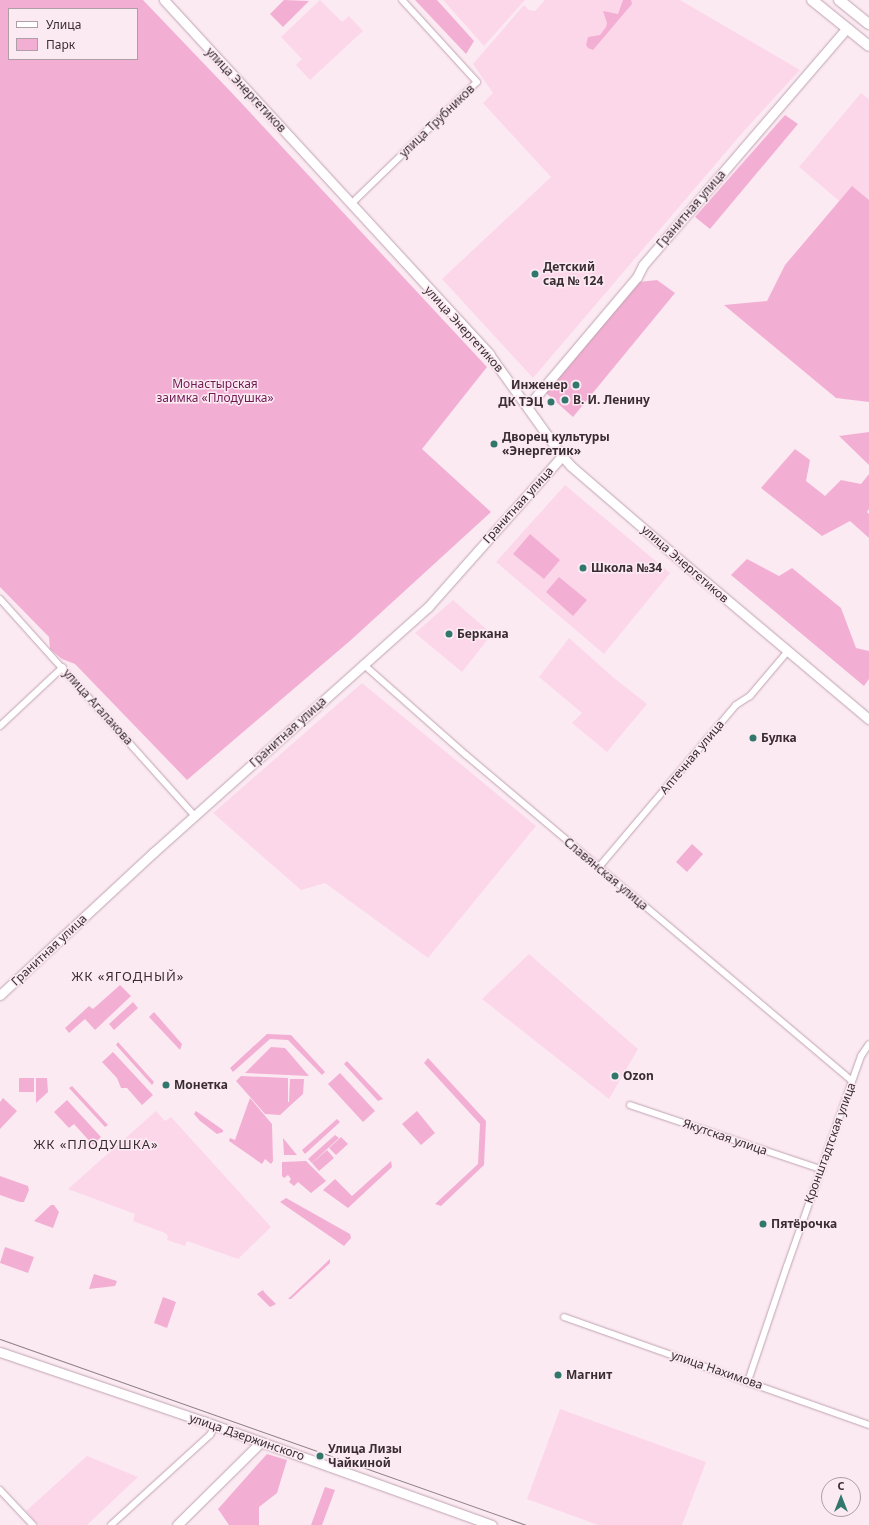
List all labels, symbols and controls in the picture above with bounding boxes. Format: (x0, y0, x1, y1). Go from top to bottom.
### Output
legend (8, 8, 138, 60)
text: Улица (46, 16, 81, 33)
text: Парк (46, 36, 75, 53)
street label: улица Энергетиков (203, 45, 289, 135)
street label: улица Трубников (397, 82, 477, 160)
street label: Гранитная улица (653, 167, 729, 251)
place label: Детский сад № 124 (543, 260, 603, 288)
marker: Детский сад № 124 (530, 269, 540, 279)
street label: улица Энергетиков (422, 283, 506, 375)
park label: Монастырская заимка «Плодушка» (156, 377, 274, 405)
place label: Инженер (511, 378, 568, 392)
marker: Инженер (571, 380, 581, 390)
place label: В. И. Ленину (573, 393, 650, 407)
place label: ДК ТЭЦ (498, 395, 543, 409)
marker: В. И. Ленину (560, 395, 570, 405)
marker: ДК ТЭЦ (546, 397, 556, 407)
place label: Дворец культуры «Энергетик» (502, 430, 610, 458)
marker: Дворец культуры «Энергетик» (489, 439, 499, 449)
street label: Гранитная улица (480, 464, 556, 546)
street label: улица Энергетиков (638, 522, 732, 606)
place label: Школа №34 (591, 561, 662, 575)
marker: Школа №34 (578, 563, 588, 573)
place label: Беркана (457, 627, 509, 641)
marker: Беркана (444, 629, 454, 639)
street label: улица Агалакова (60, 666, 136, 748)
street label: Гранитная улица (247, 694, 329, 770)
street label: Аптечная улица (657, 717, 727, 797)
place label: Булка (761, 731, 797, 745)
marker: Булка (748, 733, 758, 743)
street label: Славянская улица (561, 835, 651, 913)
street label: Гранитная улица (8, 911, 90, 989)
district label: ЖК «ЯГОДНЫЙ» (72, 968, 184, 984)
place label: Ozon (623, 1069, 654, 1083)
marker: Ozon (610, 1071, 620, 1081)
place label: Монетка (174, 1078, 228, 1092)
marker: Монетка (161, 1080, 171, 1090)
street label: Кронштадтская улица (801, 1081, 859, 1205)
street label: Якутская улица (681, 1116, 769, 1158)
district label: ЖК «ПЛОДУШКА» (33, 1136, 159, 1152)
place label: Пятёрочка (771, 1217, 837, 1231)
marker: Пятёрочка (758, 1219, 768, 1229)
street label: улица Нахимова (669, 1348, 765, 1392)
place label: Магнит (566, 1368, 612, 1382)
marker: Магнит (553, 1370, 563, 1380)
street label: улица Дзержинского (188, 1411, 306, 1463)
place label: Улица Лизы Чайкиной (328, 1442, 402, 1470)
marker: Улица Лизы Чайкиной (315, 1451, 325, 1461)
north arrow (821, 1477, 861, 1517)
text: С (837, 1478, 845, 1493)

